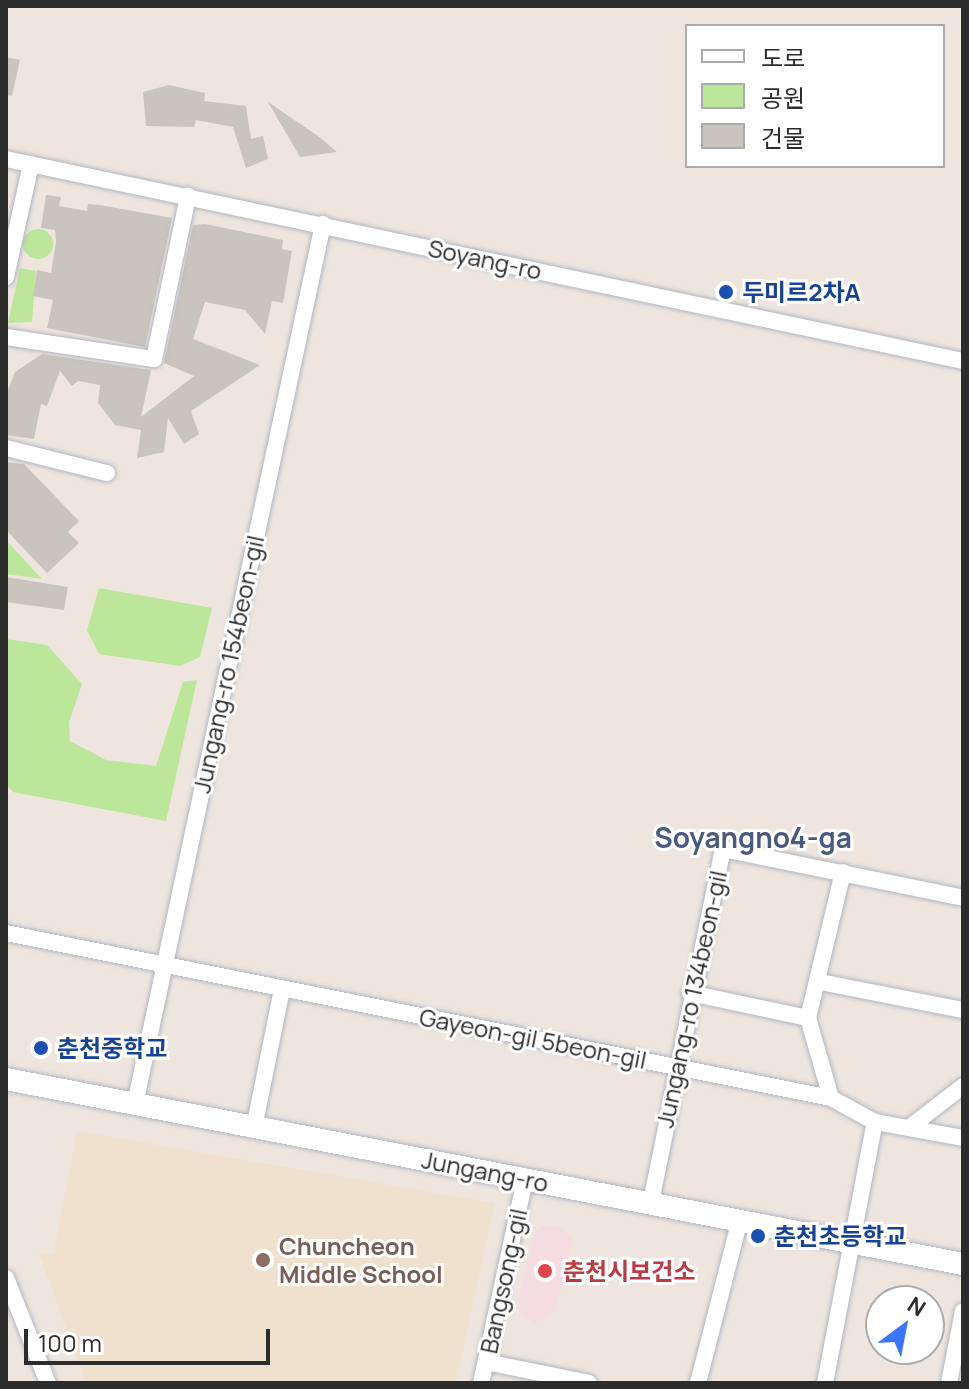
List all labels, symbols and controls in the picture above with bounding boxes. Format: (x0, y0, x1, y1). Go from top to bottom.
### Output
legend (685, 24, 945, 168)
text: 도로 (761, 41, 805, 74)
text: 공원 (761, 81, 805, 114)
text: 건물 (761, 121, 805, 154)
street label: Soyang-ro (426, 233, 544, 285)
place label: 두미르2차A (742, 278, 861, 306)
marker: 두미르2차A (717, 283, 735, 301)
street label: Jungang-ro 154beon-gil (187, 533, 269, 795)
district label: Soyangno4-ga (654, 820, 852, 854)
street label: Jungang-ro 134beon-gil (650, 868, 732, 1130)
street label: Gayeon-gil 5beon-gil (417, 1002, 649, 1074)
place label: 춘천중학교 (57, 1034, 167, 1062)
marker: 춘천중학교 (32, 1039, 50, 1057)
street label: Jungang-ro (419, 1145, 551, 1197)
street label: Bangsong-gil (474, 1206, 532, 1356)
place label: 춘천초등학교 (774, 1222, 906, 1250)
marker: 춘천초등학교 (749, 1227, 767, 1245)
place label: Chuncheon Middle School (279, 1232, 443, 1288)
marker: Chuncheon Middle School (254, 1251, 272, 1269)
place label: 춘천시보건소 (563, 1257, 695, 1285)
marker: 춘천시보건소 (534, 1260, 556, 1282)
north arrow (865, 1285, 945, 1365)
text: N (902, 1289, 931, 1323)
scale bar (28, 1313, 274, 1363)
text: 100 m (38, 1326, 102, 1359)

